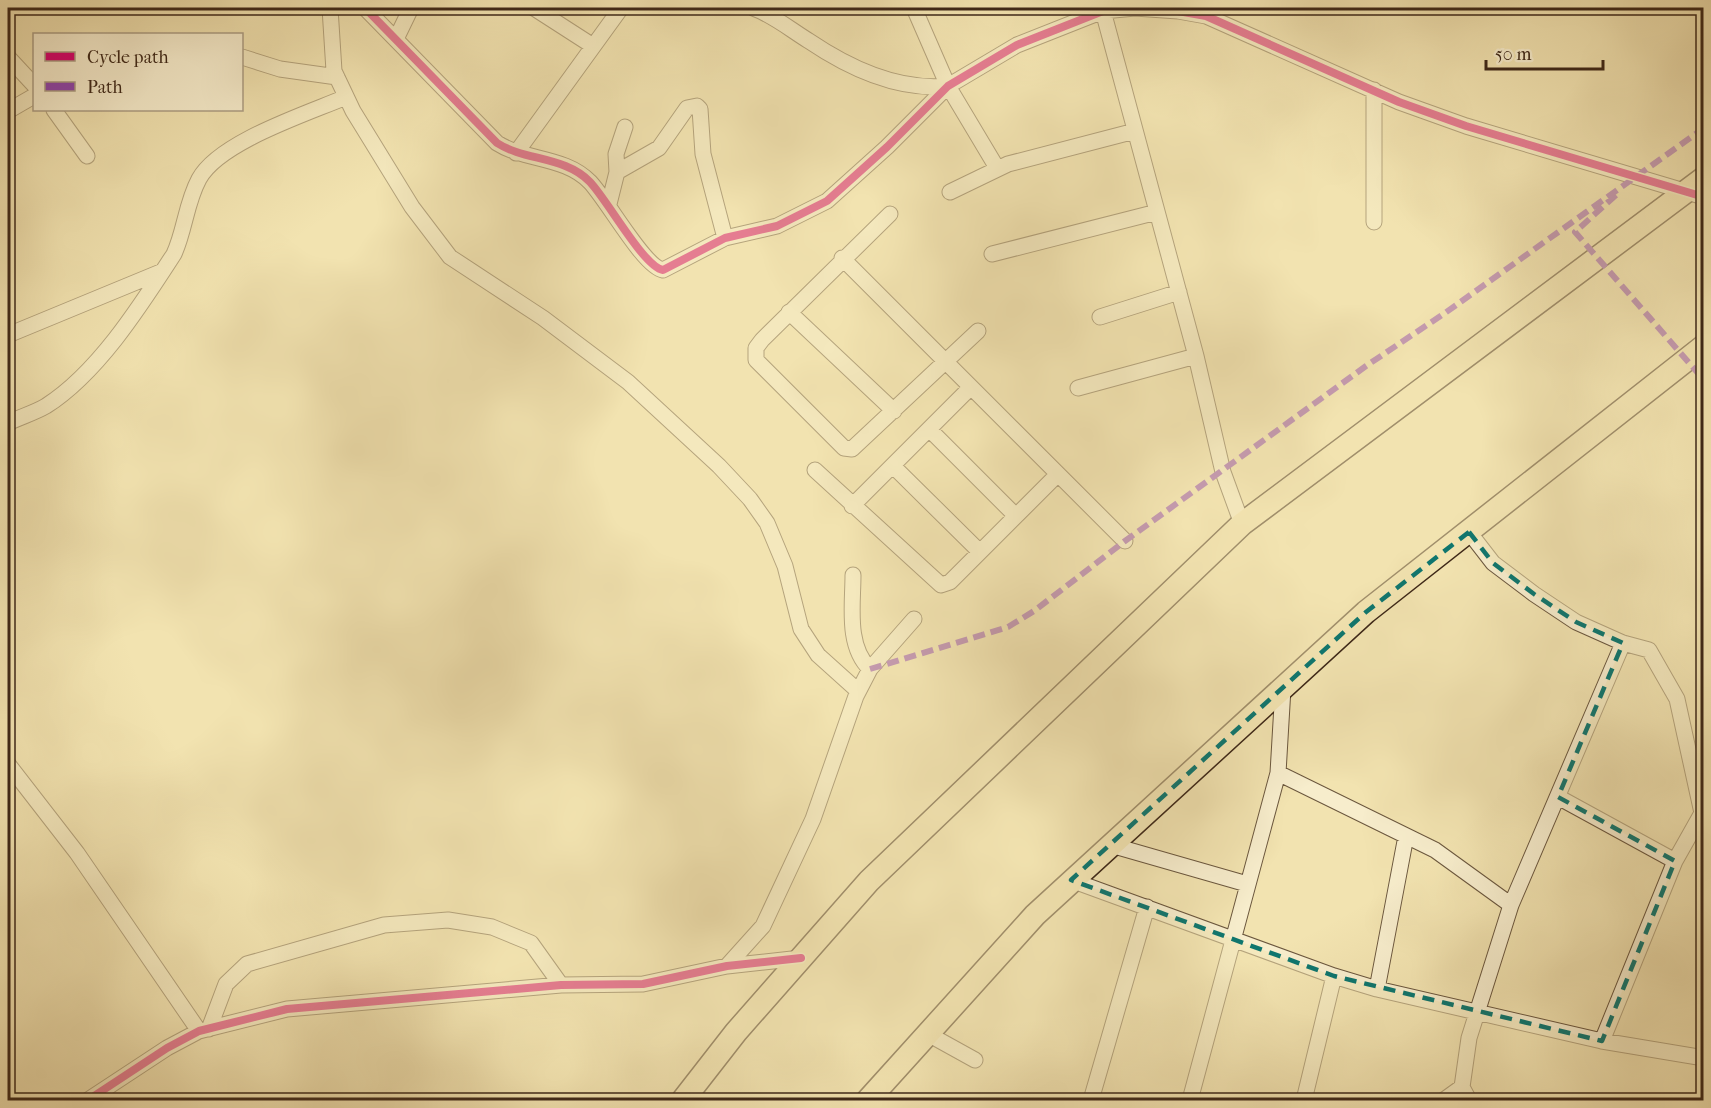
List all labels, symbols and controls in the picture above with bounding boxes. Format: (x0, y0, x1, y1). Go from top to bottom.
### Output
legend (33, 33, 243, 111)
scale bar (1486, 33, 1603, 71)
text: 50 m (1495, 44, 1532, 65)
text: Cycle path (87, 47, 168, 68)
text: Path (87, 77, 123, 98)

